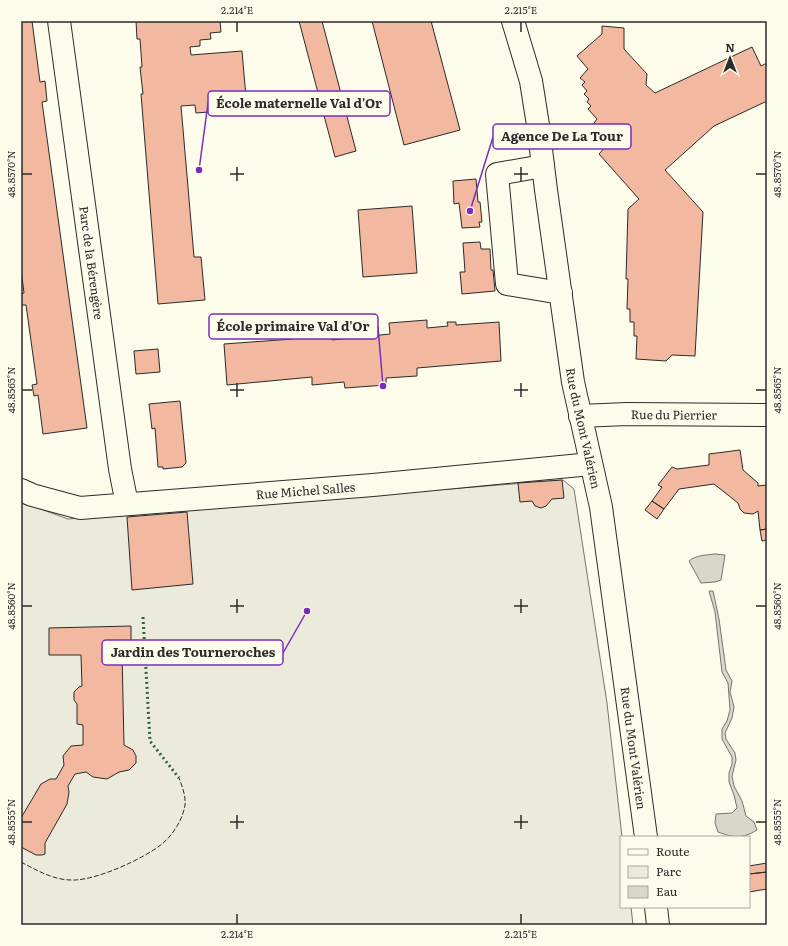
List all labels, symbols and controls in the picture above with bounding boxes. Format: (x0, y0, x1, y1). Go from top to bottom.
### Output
text: 2.214°E (221, 2, 253, 17)
text: 2.215°E (505, 2, 537, 17)
north arrow (710, 38, 750, 78)
text: N (725, 39, 735, 55)
callout: École maternelle Val d'Or (208, 91, 390, 116)
text: École maternelle Val d'Or (216, 93, 382, 112)
callout: Agence De La Tour (493, 124, 631, 149)
text: Agence De La Tour (501, 126, 623, 145)
text: 48.8570°N (3, 150, 18, 198)
text: 48.8570°N (769, 150, 784, 198)
street label: Parc de la Bérengère (75, 205, 109, 321)
callout: École primaire Val d'Or (209, 314, 378, 339)
text: École primaire Val d'Or (217, 316, 369, 335)
text: 48.8565°N (3, 366, 18, 414)
text: 48.8565°N (769, 366, 784, 414)
street label: Rue du Mont Valérien (562, 367, 606, 491)
street label: Rue du Pierrier (631, 405, 717, 424)
street label: Rue Michel Salles (255, 477, 356, 503)
text: 48.8560°N (3, 582, 18, 630)
text: 48.8560°N (769, 582, 784, 630)
callout: Jardin des Tourneroches (102, 640, 283, 665)
text: Jardin des Tourneroches (111, 642, 276, 661)
street label: Rue du Mont Valérien (617, 686, 651, 811)
text: 48.8555°N (3, 799, 18, 845)
text: 48.8555°N (769, 799, 784, 845)
legend (620, 836, 750, 908)
text: Route (656, 842, 690, 860)
text: Parc (656, 862, 681, 880)
text: Eau (656, 882, 678, 900)
text: 2.214°E (221, 926, 253, 941)
text: 2.215°E (505, 926, 537, 941)

